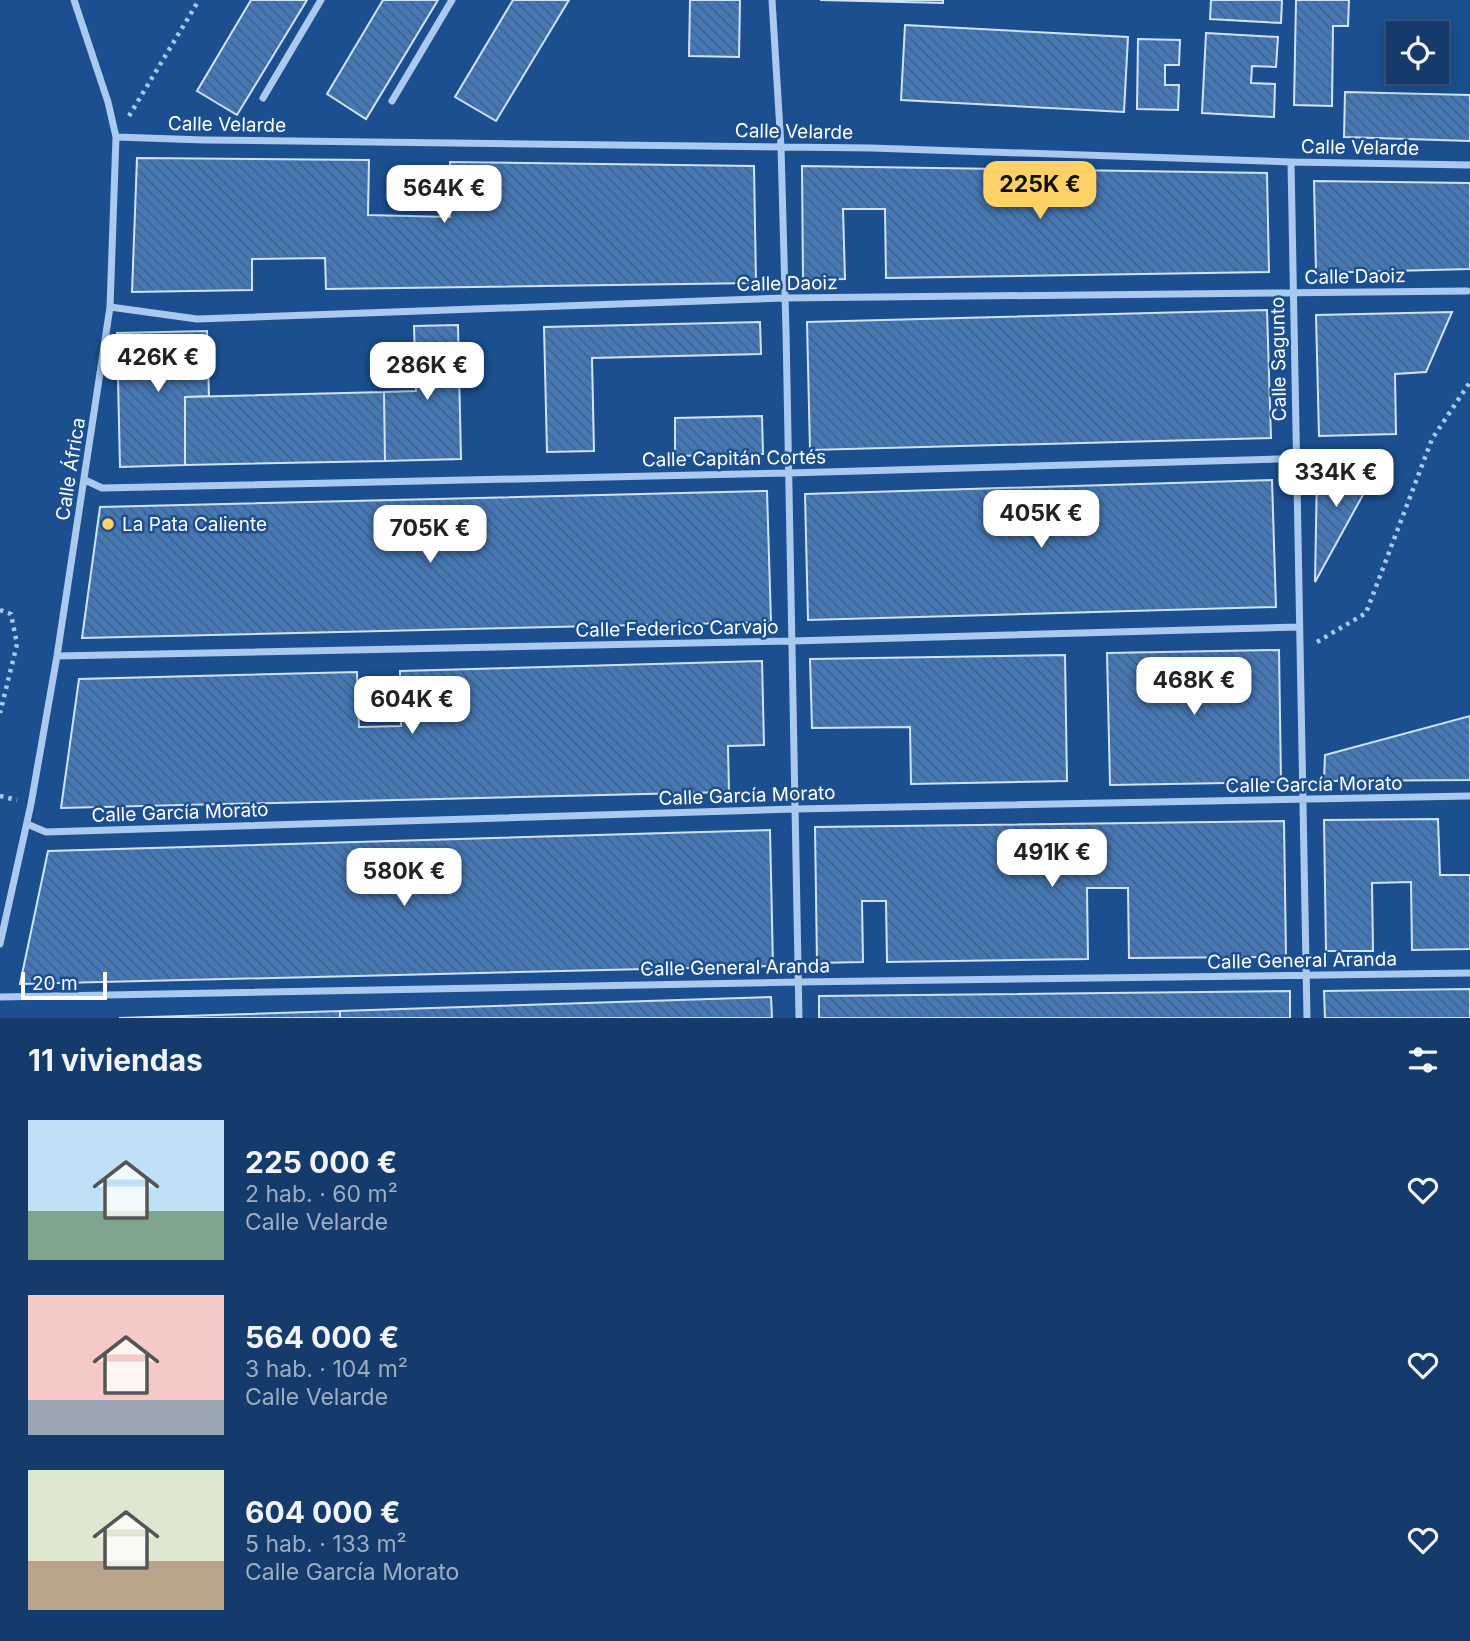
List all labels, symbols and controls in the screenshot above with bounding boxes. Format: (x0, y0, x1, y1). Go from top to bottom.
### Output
map controls (1386, 21, 1449, 84)
button: locate (1386, 21, 1449, 84)
street label: Calle Velarde (168, 112, 286, 137)
street label: Calle Velarde (735, 119, 853, 144)
street label: Calle Velarde (1301, 135, 1419, 160)
pin: 225K € (983, 162, 1097, 221)
pin: 564K € (387, 166, 501, 225)
text: 225K € (999, 170, 1081, 198)
text: 564K € (403, 174, 485, 202)
street label: Calle Daoiz (1304, 264, 1406, 289)
street label: Calle Daoiz (736, 271, 838, 296)
street label: Calle Sagunto (1266, 297, 1291, 421)
pin: 426K € (101, 334, 215, 394)
pin: 286K € (370, 342, 484, 402)
text: 426K € (117, 343, 199, 371)
text: 286K € (386, 351, 468, 379)
street label: Calle África (50, 416, 90, 522)
street label: Calle Capitán Cortés (642, 445, 826, 472)
pin: 334K € (1279, 449, 1393, 509)
text: 334K € (1295, 458, 1377, 486)
pin: 405K € (984, 490, 1098, 550)
text: 405K € (999, 499, 1083, 527)
pin: 705K € (373, 505, 487, 565)
place label: La Pata Caliente (122, 513, 267, 536)
text: 705K € (390, 514, 470, 542)
marker: La Pata Caliente (100, 516, 116, 532)
street label: Calle Federico Carvajo (575, 615, 779, 642)
pin: 468K € (1137, 658, 1251, 717)
text: 468K € (1152, 666, 1236, 694)
pin: 604K € (355, 676, 469, 736)
text: 604K € (370, 685, 454, 713)
street label: Calle García Morato (1225, 771, 1403, 798)
street label: Calle García Morato (658, 781, 836, 810)
street label: Calle García Morato (91, 798, 269, 827)
pin: 491K € (995, 830, 1109, 889)
text: 491K € (1013, 838, 1091, 866)
pin: 580K € (347, 848, 461, 908)
text: 580K € (363, 857, 445, 885)
street label: Calle General Aranda (1207, 947, 1397, 974)
street label: Calle General Aranda (640, 954, 830, 981)
scale bar (21, 969, 107, 1001)
text: 20 m (32, 972, 78, 995)
icon: filters (1404, 1041, 1442, 1079)
text: 11 viviendas (28, 1042, 203, 1078)
text: 225 000 € (245, 1144, 397, 1180)
icon: home (84, 1148, 168, 1232)
icon: heart (1404, 1171, 1442, 1209)
text: 2 hab. · 60 m² (245, 1180, 398, 1208)
text: Calle Velarde (245, 1208, 388, 1236)
text: 564 000 € (245, 1319, 399, 1355)
icon: home (84, 1323, 168, 1407)
icon: heart (1404, 1346, 1442, 1384)
text: 3 hab. · 104 m² (245, 1355, 408, 1383)
text: Calle Velarde (245, 1383, 388, 1411)
text: 604 000 € (245, 1494, 400, 1530)
icon: home (84, 1498, 168, 1582)
icon: heart (1404, 1521, 1442, 1559)
text: 5 hab. · 133 m² (245, 1530, 407, 1558)
text: Calle García Morato (245, 1558, 459, 1586)

